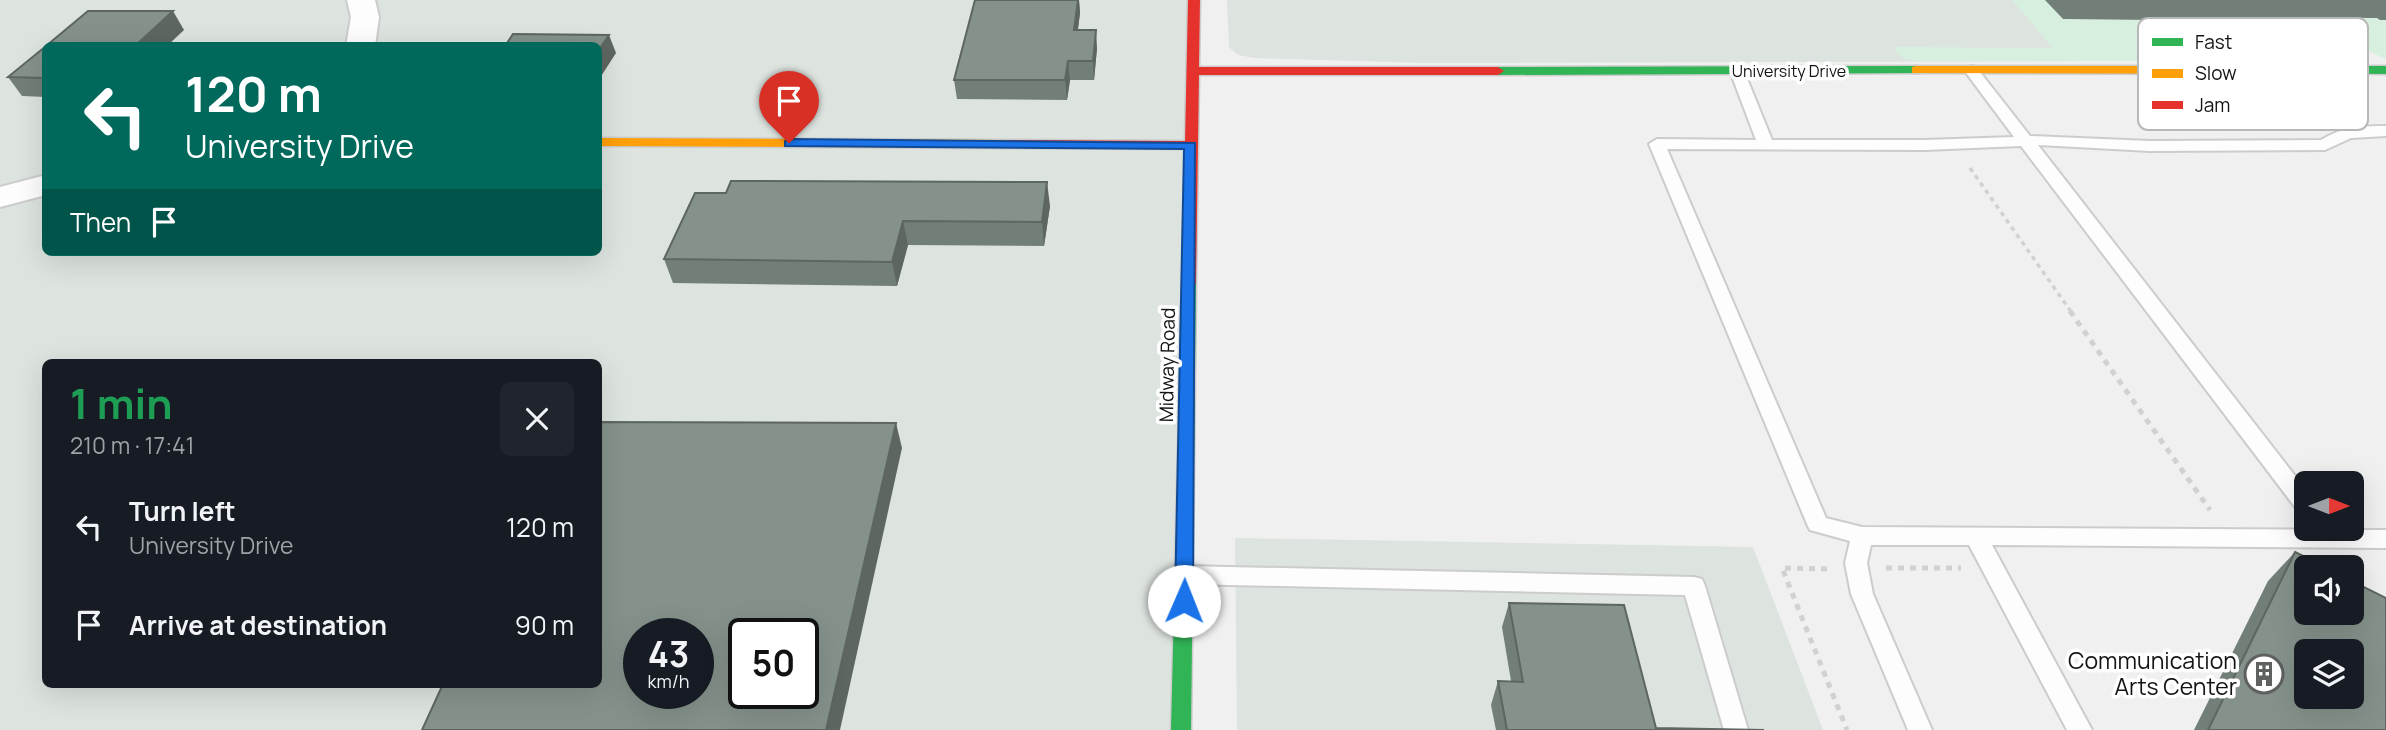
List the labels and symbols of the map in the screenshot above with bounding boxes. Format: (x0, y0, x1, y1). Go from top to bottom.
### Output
legend (2138, 18, 2368, 130)
text: Fast (2195, 29, 2232, 55)
street label: University Drive (1732, 60, 1846, 82)
text: Slow (2195, 60, 2237, 86)
pin (759, 71, 819, 143)
text: Jam (2195, 92, 2230, 118)
street label: Midway Road (1153, 308, 1181, 422)
north arrow (2294, 471, 2364, 541)
position arrow (1147, 564, 1221, 638)
speed limit sign: 50 (728, 618, 819, 709)
place label: Communication Arts Center (2068, 644, 2237, 702)
building icon: Communication Arts Center (2243, 653, 2285, 695)

